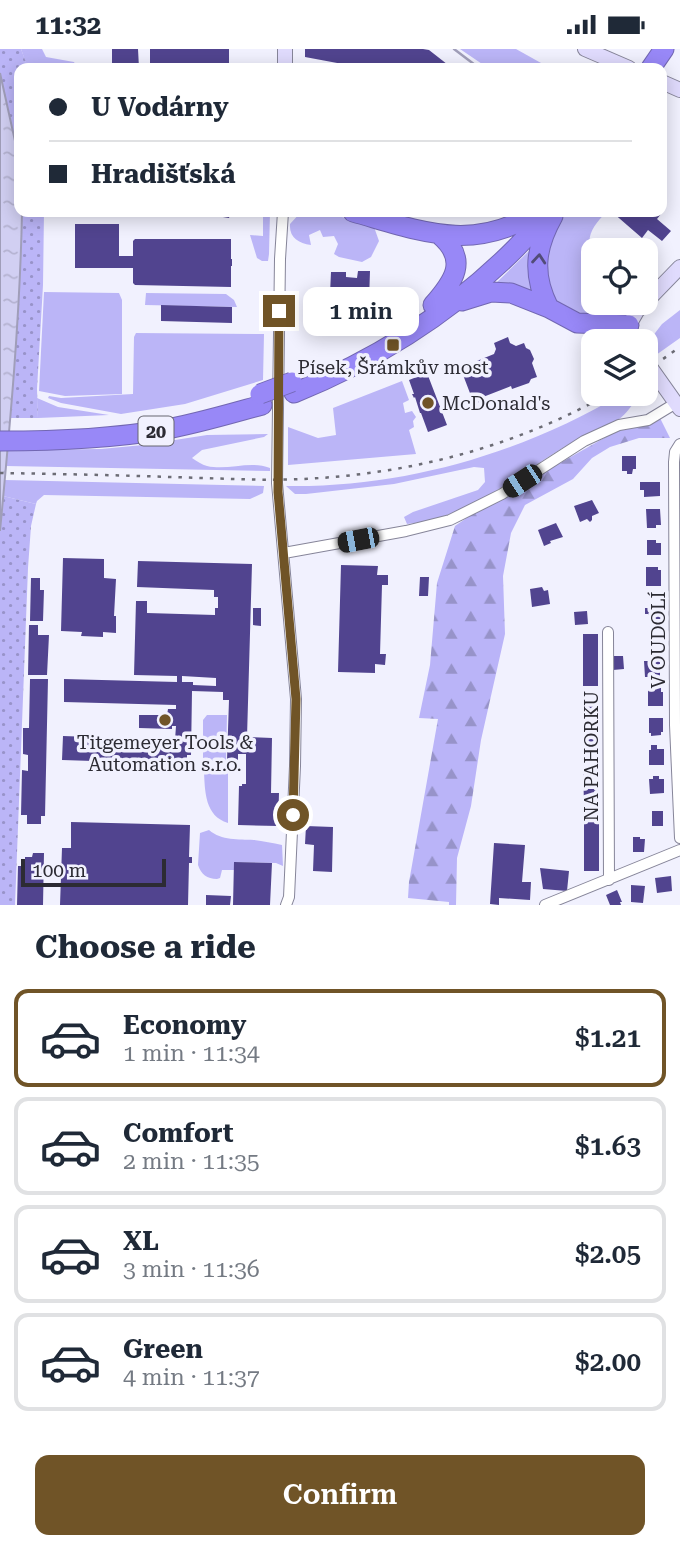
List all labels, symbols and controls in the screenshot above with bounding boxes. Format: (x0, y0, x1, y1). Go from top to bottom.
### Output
text: 11:32 (35, 10, 101, 40)
text: U Vodárny (91, 92, 229, 122)
text: Hradišťská (91, 159, 235, 189)
map controls (581, 238, 658, 406)
button: locate (581, 238, 658, 315)
one-way arrow (531, 253, 546, 264)
callout: 1 min (304, 287, 419, 335)
route end (263, 295, 295, 327)
text: 1 min (329, 298, 393, 325)
button: layers (581, 329, 658, 406)
marker: Písek, Šrámkův most (385, 337, 401, 353)
place label: Písek, Šrámkův most (297, 356, 489, 379)
place label: McDonald's (442, 392, 550, 415)
marker: McDonald's (420, 395, 436, 411)
road number: 20 (138, 417, 174, 445)
car (499, 461, 546, 501)
car (336, 526, 381, 554)
street label: V OUDOLÍ (647, 591, 670, 689)
street label: NA PAHORKU (580, 691, 603, 821)
marker: Titgemeyer Tools & Automation s.r.o. (157, 712, 173, 728)
place label: Titgemeyer Tools & Automation s.r.o. (77, 731, 253, 776)
route start (277, 799, 309, 831)
scale bar (21, 856, 166, 888)
text: 100 m (32, 859, 86, 882)
text: Choose a ride (35, 928, 256, 966)
icon: car (39, 1007, 102, 1070)
text: Economy (123, 1010, 246, 1040)
text: $1.21 (575, 1023, 641, 1053)
text: 1 min · 11:34 (123, 1040, 260, 1067)
icon: car (39, 1115, 102, 1178)
text: Comfort (123, 1118, 233, 1148)
text: $1.63 (575, 1131, 641, 1161)
text: 2 min · 11:35 (123, 1148, 260, 1175)
icon: car (39, 1223, 102, 1286)
text: XL (123, 1226, 159, 1256)
text: $2.05 (575, 1239, 641, 1269)
text: 3 min · 11:36 (123, 1256, 260, 1283)
icon: car (39, 1331, 102, 1394)
text: Green (123, 1334, 203, 1364)
text: $2.00 (575, 1347, 641, 1377)
text: 4 min · 11:37 (123, 1364, 260, 1391)
button: Confirm (35, 1455, 645, 1535)

